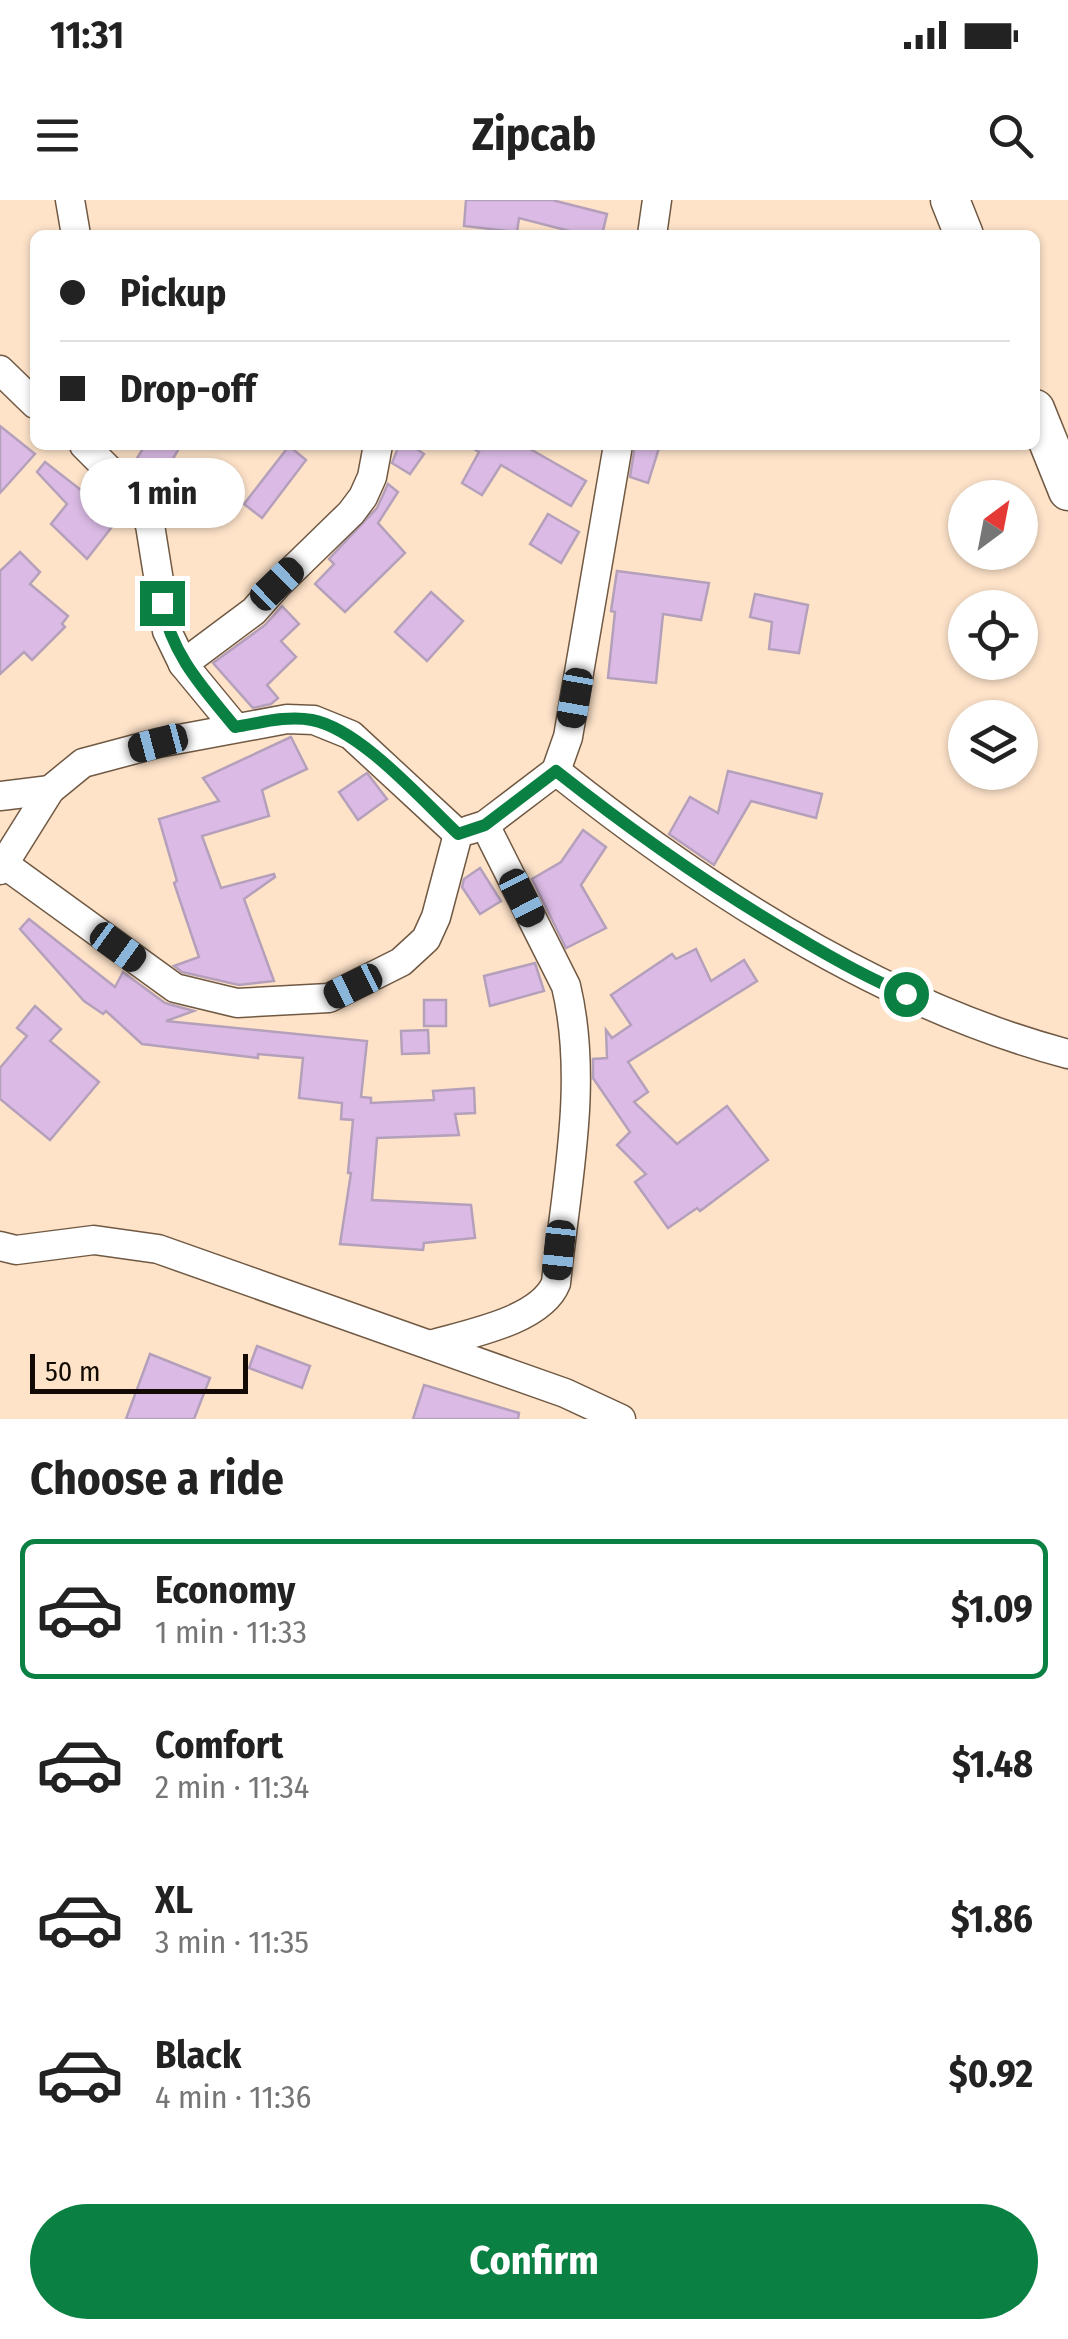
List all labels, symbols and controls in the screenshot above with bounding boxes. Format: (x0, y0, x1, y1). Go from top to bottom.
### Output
text: 11:31 (50, 12, 124, 58)
icon: menu (30, 108, 85, 163)
text: Zipcab (472, 108, 596, 162)
icon: search (983, 108, 1038, 163)
text: Pickup (120, 270, 226, 316)
text: Drop-off (120, 366, 256, 412)
callout: 1 min (80, 458, 244, 528)
text: 1 min (128, 474, 197, 512)
north arrow (948, 480, 1038, 570)
map controls (948, 480, 1038, 790)
car (245, 552, 309, 616)
route end (140, 581, 185, 626)
button: locate (948, 590, 1038, 680)
car (555, 666, 595, 730)
button: layers (948, 700, 1038, 790)
car (125, 721, 191, 765)
car (495, 864, 549, 932)
car (85, 917, 151, 977)
car (319, 959, 387, 1013)
route start (884, 972, 929, 1017)
car (541, 1219, 577, 1281)
scale bar (30, 1349, 248, 1394)
text: 50 m (45, 1355, 101, 1388)
text: Choose a ride (30, 1452, 284, 1506)
icon: car (35, 1564, 125, 1654)
text: Economy (155, 1567, 295, 1613)
text: $1.09 (951, 1586, 1033, 1632)
text: 1 min · 11:33 (155, 1613, 307, 1651)
icon: car (35, 1719, 125, 1809)
text: Comfort (155, 1722, 283, 1768)
text: $1.48 (952, 1741, 1033, 1787)
text: 2 min · 11:34 (155, 1768, 309, 1806)
icon: car (35, 1874, 125, 1964)
text: XL (155, 1877, 193, 1923)
text: $1.86 (951, 1896, 1033, 1942)
text: 3 min · 11:35 (155, 1923, 309, 1961)
icon: car (35, 2029, 125, 2119)
text: Black (155, 2032, 241, 2078)
text: $0.92 (949, 2051, 1033, 2097)
text: 4 min · 11:36 (155, 2078, 311, 2116)
button: Confirm (30, 2204, 1038, 2319)

